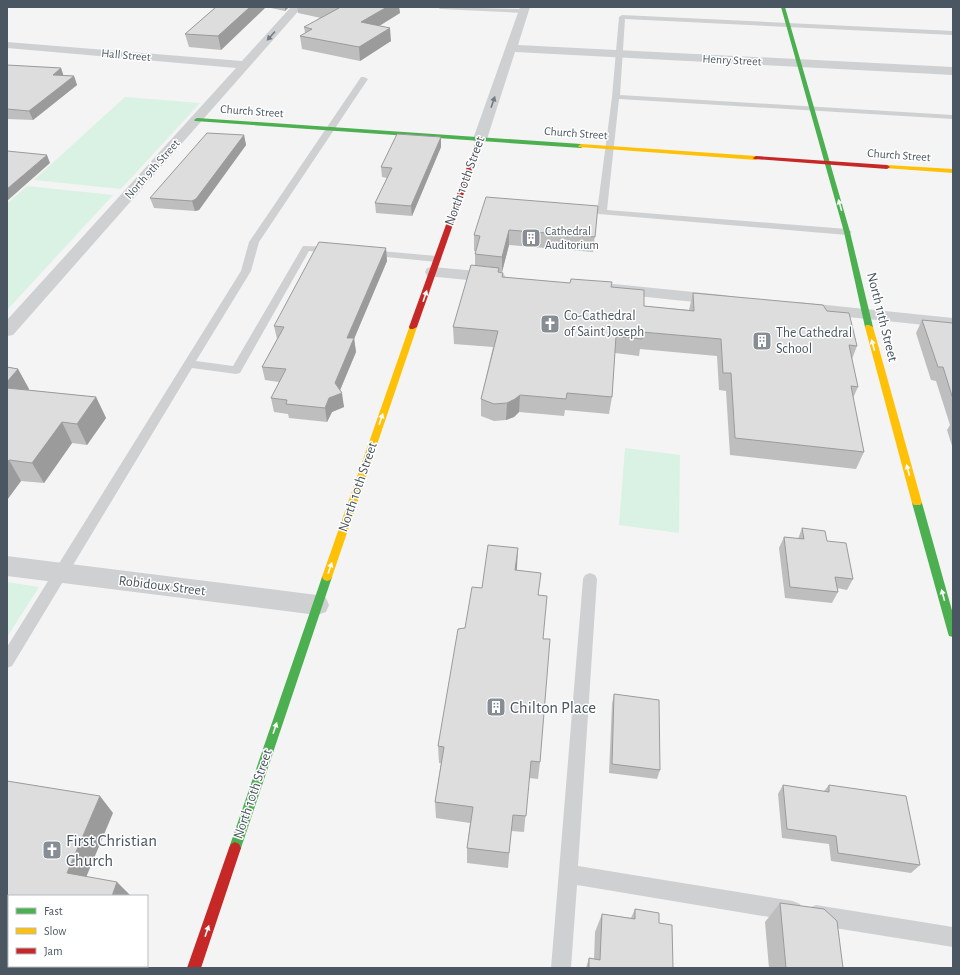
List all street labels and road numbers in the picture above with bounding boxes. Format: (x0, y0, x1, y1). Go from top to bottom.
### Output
street label: Hall Street (101, 47, 151, 63)
street label: Henry Street (702, 52, 762, 69)
street label: Church Street (220, 103, 284, 119)
street label: Church Street (544, 125, 608, 141)
street label: North 10th Street (442, 134, 488, 227)
street label: North 9th Street (122, 137, 182, 201)
street label: Church Street (867, 147, 931, 163)
street label: North 11th Street (864, 271, 900, 363)
street label: North 10th Street (336, 440, 380, 534)
street label: Robidoux Street (118, 574, 207, 598)
street label: North 10th Street (231, 747, 275, 841)

